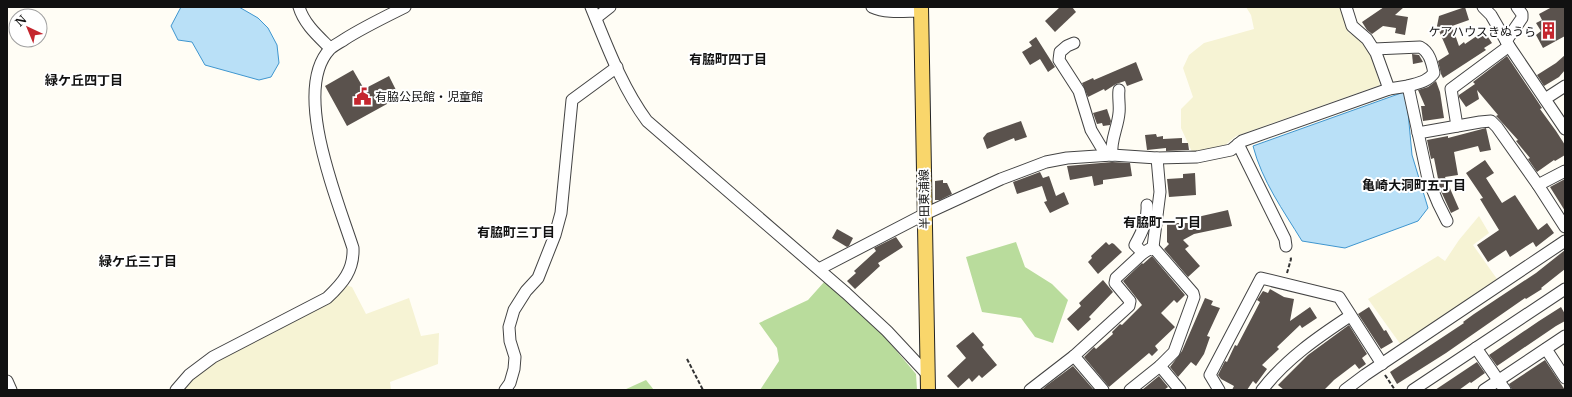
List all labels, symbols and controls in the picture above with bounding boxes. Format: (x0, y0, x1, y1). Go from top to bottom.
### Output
north arrow (8, 8, 48, 48)
text: N (12, 12, 30, 29)
building icon: ケアハウスきぬうら (1539, 21, 1559, 41)
place label: ケアハウスきぬうら (1428, 24, 1536, 39)
district label: 有脇町四丁目 (689, 51, 767, 68)
district label: 緑ケ丘四丁目 (44, 72, 123, 89)
public building icon: 有脇公民館・児童館 (352, 86, 372, 106)
place label: 有脇公民館・児童館 (375, 89, 483, 104)
street label: 半田東浦線 (916, 169, 932, 229)
district label: 亀崎大洞町五丁目 (1362, 177, 1466, 194)
district label: 有脇町一丁目 (1123, 214, 1201, 231)
district label: 有脇町三丁目 (477, 224, 555, 241)
district label: 緑ケ丘三丁目 (98, 253, 177, 270)

